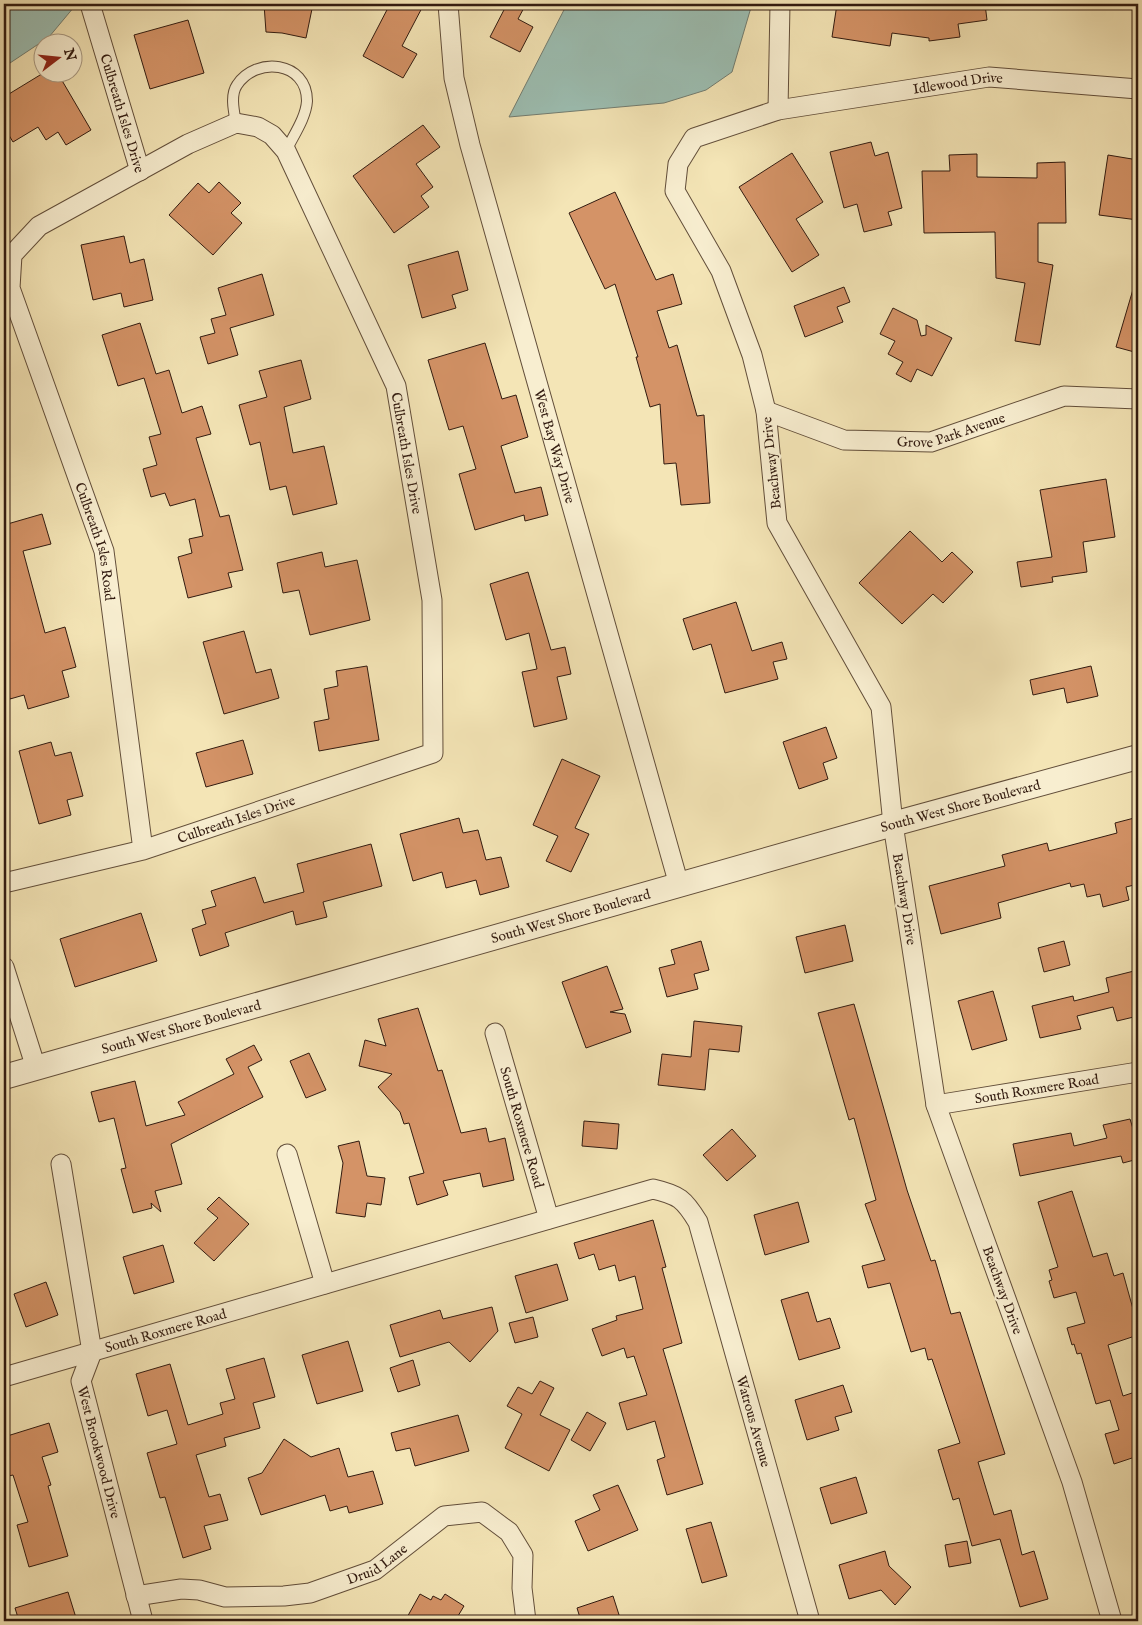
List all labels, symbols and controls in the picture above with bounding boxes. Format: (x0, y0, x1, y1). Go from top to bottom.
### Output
north arrow (32, 32, 82, 82)
text: N (59, 45, 80, 63)
street label: Culbreath Isles Drive (95, 52, 148, 176)
street label: Idlewood Drive (912, 69, 1004, 99)
street label: West Bay Way Drive (529, 387, 579, 506)
street label: Culbreath Isles Drive (386, 391, 426, 516)
street label: Grove Park Avenue (897, 409, 1008, 452)
street label: Beachway Drive (758, 415, 786, 510)
street label: Culbreath Isles Road (70, 480, 118, 602)
street label: South West Shore Boulevard (878, 776, 1043, 837)
street label: Culbreath Isles Drive (175, 792, 298, 848)
street label: Beachway Drive (888, 852, 920, 947)
street label: South West Shore Boulevard (489, 885, 653, 948)
street label: South West Shore Boulevard (99, 996, 264, 1059)
street label: South Roxmere Road (495, 1065, 548, 1191)
street label: South Roxmere Road (973, 1070, 1101, 1109)
street label: Beachway Drive (978, 1244, 1027, 1337)
street label: South Roxmere Road (103, 1305, 229, 1357)
street label: Watrous Avenue (732, 1374, 775, 1470)
street label: West Brookwood Drive (73, 1384, 124, 1521)
street label: Druid Lane (344, 1540, 412, 1589)

